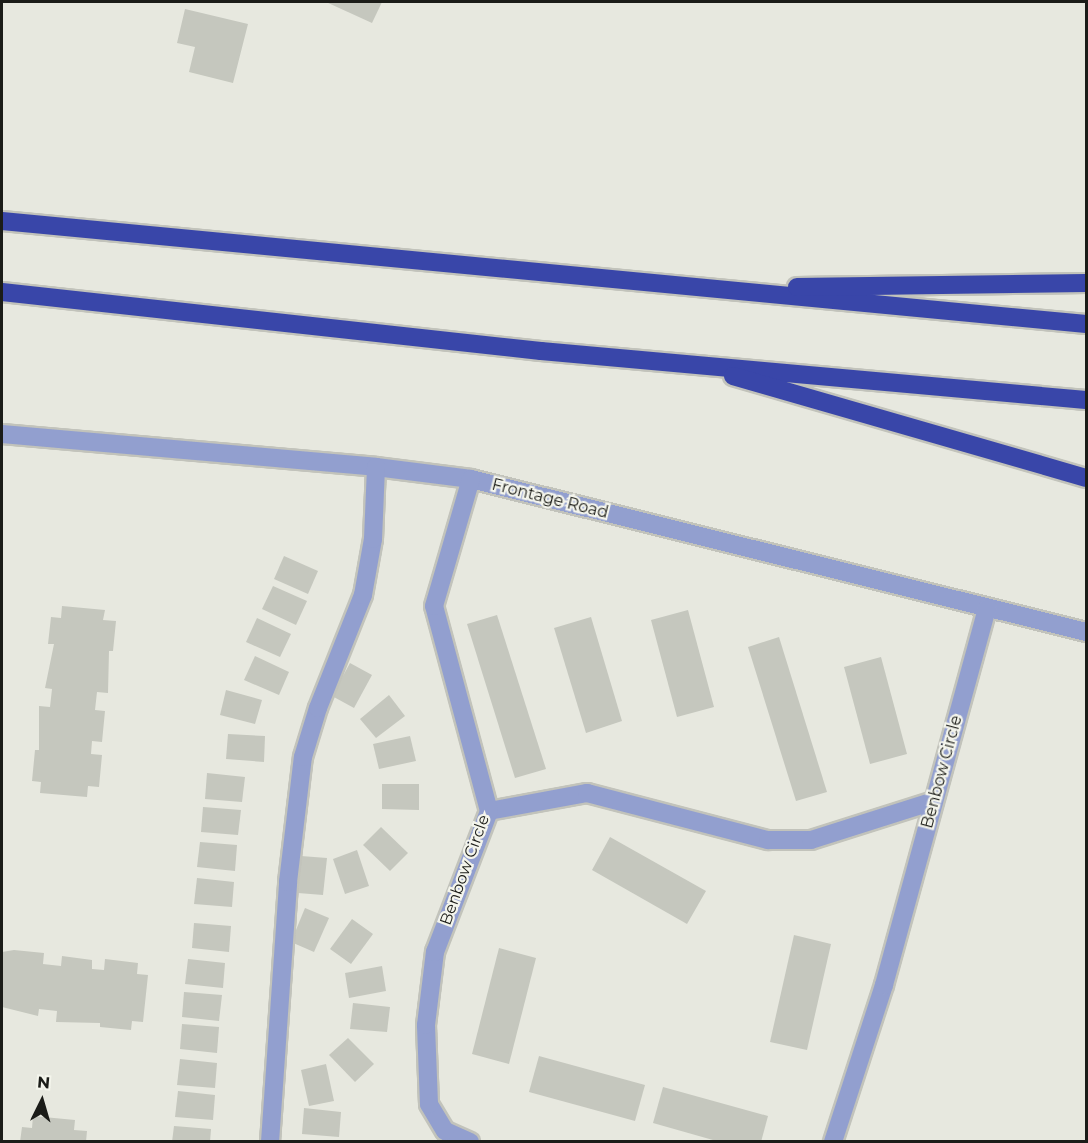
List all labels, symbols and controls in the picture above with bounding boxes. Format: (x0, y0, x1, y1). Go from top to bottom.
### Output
street label: Frontage Road (490, 475, 610, 523)
street label: Benbow Circle (918, 713, 966, 831)
street label: Benbow Circle (436, 812, 494, 928)
north arrow (12, 1071, 72, 1131)
text: N (36, 1073, 51, 1093)

